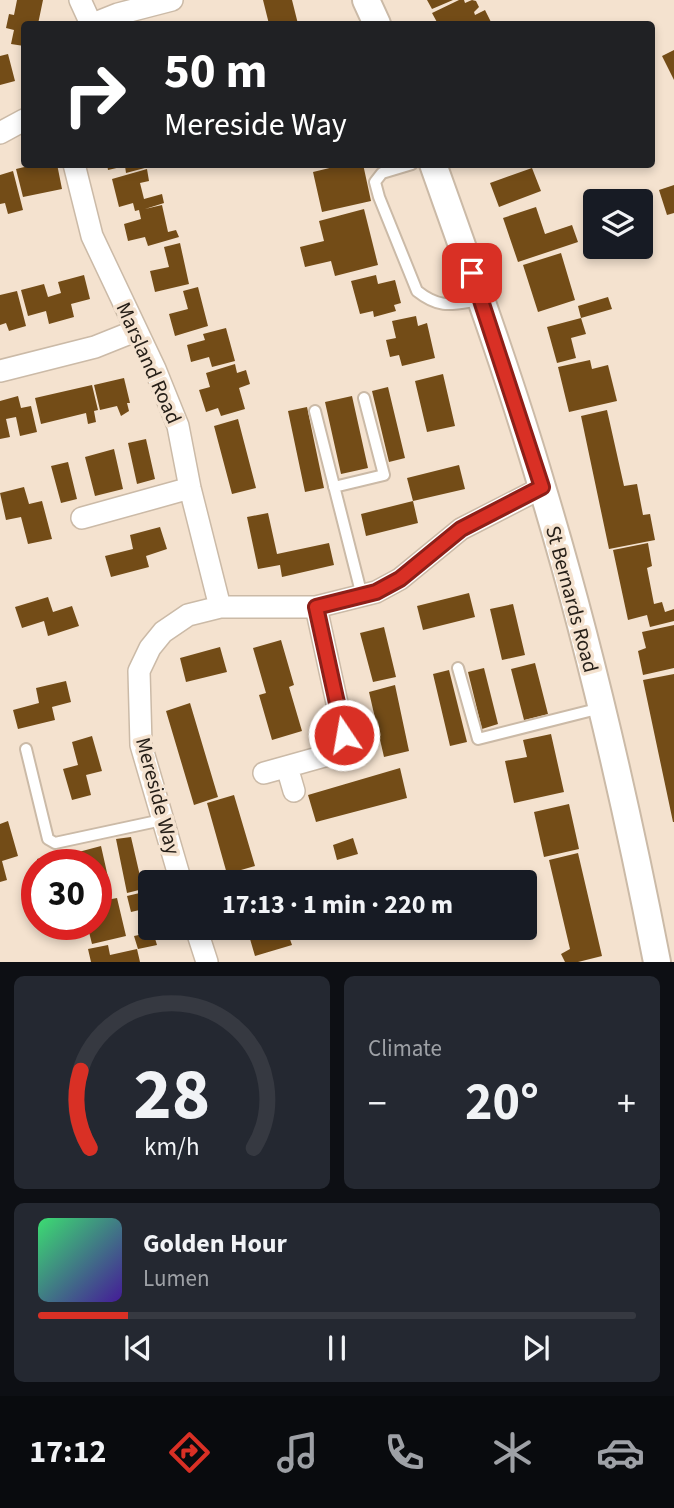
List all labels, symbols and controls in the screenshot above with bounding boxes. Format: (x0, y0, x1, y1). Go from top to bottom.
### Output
text: 50 m (164, 37, 268, 107)
icon: right (49, 49, 140, 140)
text: Mereside Way (164, 102, 347, 148)
map controls (583, 189, 653, 259)
button: layers (583, 189, 653, 259)
pin (442, 243, 502, 303)
icon: arrive (453, 254, 491, 292)
street label: Marsland Road (109, 297, 189, 429)
street label: St Bernards Road (538, 522, 606, 676)
position arrow (307, 698, 381, 772)
street label: Mereside Way (128, 734, 188, 858)
speed limit sign: 30 (21, 849, 112, 940)
text: 17:13 · 1 min · 220 m (222, 886, 453, 923)
text: Climate (368, 1032, 442, 1065)
text: 28 (134, 1044, 210, 1148)
text: 20° (465, 1066, 539, 1140)
text: − (368, 1077, 387, 1131)
text: + (617, 1077, 636, 1131)
text: km/h (144, 1129, 200, 1165)
text: Golden Hour (143, 1225, 287, 1262)
text: Lumen (143, 1262, 210, 1295)
icon: previous (119, 1329, 157, 1367)
icon: pause (318, 1329, 356, 1367)
icon: next (517, 1329, 555, 1367)
icon: directions (165, 1428, 214, 1477)
icon: music (273, 1428, 322, 1477)
icon: phone (380, 1428, 429, 1477)
icon: climate (488, 1428, 537, 1477)
icon: car (596, 1428, 645, 1477)
text: 17:12 (29, 1429, 107, 1475)

